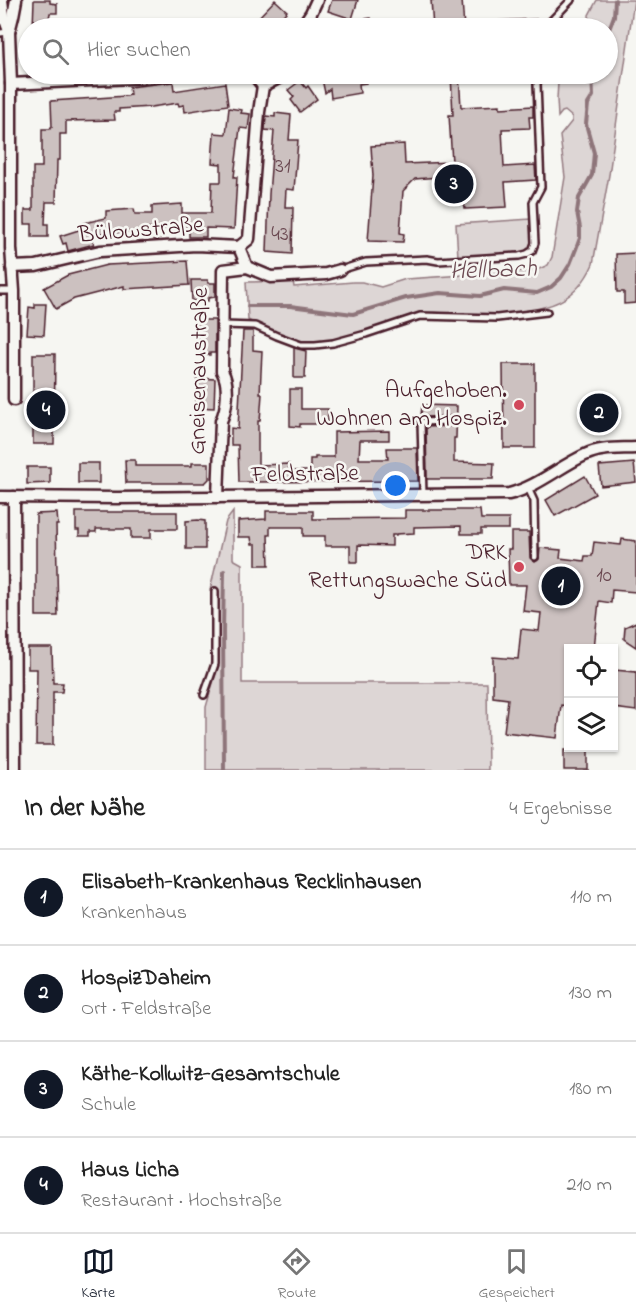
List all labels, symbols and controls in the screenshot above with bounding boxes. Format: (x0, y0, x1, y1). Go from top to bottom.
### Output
search box (18, 18, 618, 84)
icon: search (39, 35, 72, 68)
text: Hier suchen (87, 35, 191, 67)
house number: 31 (275, 152, 291, 182)
pin: 3 (434, 162, 474, 207)
street label: Bülowstraße (76, 208, 206, 254)
house number: 43 (271, 220, 289, 250)
water label: Hellbach (449, 250, 538, 292)
street label: Gneisenaustraße (181, 287, 219, 455)
place label: Aufgehoben. Wohnen am Hospiz. (316, 374, 507, 437)
pin: 4 (26, 388, 66, 432)
pin: 2 (580, 390, 618, 436)
marker: Aufgehoben. Wohnen am Hospiz. (512, 398, 526, 412)
street label: Feldstraße (250, 457, 359, 493)
your location (381, 471, 410, 500)
place label: DRK Rettungswache Süd (308, 536, 507, 599)
marker: DRK Rettungswache Süd (512, 560, 526, 574)
house number: 10 (596, 561, 612, 591)
pin: 1 (542, 564, 580, 608)
map controls (564, 644, 618, 752)
button: locate (564, 644, 618, 698)
button: layers (564, 698, 618, 752)
text: In der Nähe (24, 790, 145, 828)
text: 4 Ergebnisse (509, 795, 612, 824)
text: Elisabeth-Krankenhaus Recklinhausen (81, 867, 421, 899)
text: 1 (40, 883, 47, 912)
text: 110 m (570, 883, 612, 912)
text: Krankenhaus (81, 899, 187, 928)
text: HospizDaheim (81, 963, 211, 995)
text: 2 (39, 979, 48, 1008)
text: 130 m (568, 979, 612, 1008)
text: Ort · Feldstraße (81, 995, 211, 1024)
text: Käthe-Kollwitz-Gesamtschule (81, 1059, 340, 1091)
text: 3 (39, 1075, 48, 1104)
text: 180 m (569, 1075, 612, 1104)
text: Schule (81, 1091, 136, 1120)
text: Haus Licha (81, 1155, 179, 1187)
text: 4 (39, 1171, 48, 1200)
text: 210 m (567, 1171, 612, 1200)
text: Restaurant · Hochstraße (81, 1187, 282, 1216)
tab: Karte (81, 1245, 115, 1305)
tab: Route (277, 1245, 316, 1305)
tab: Gespeichert (479, 1245, 555, 1305)

